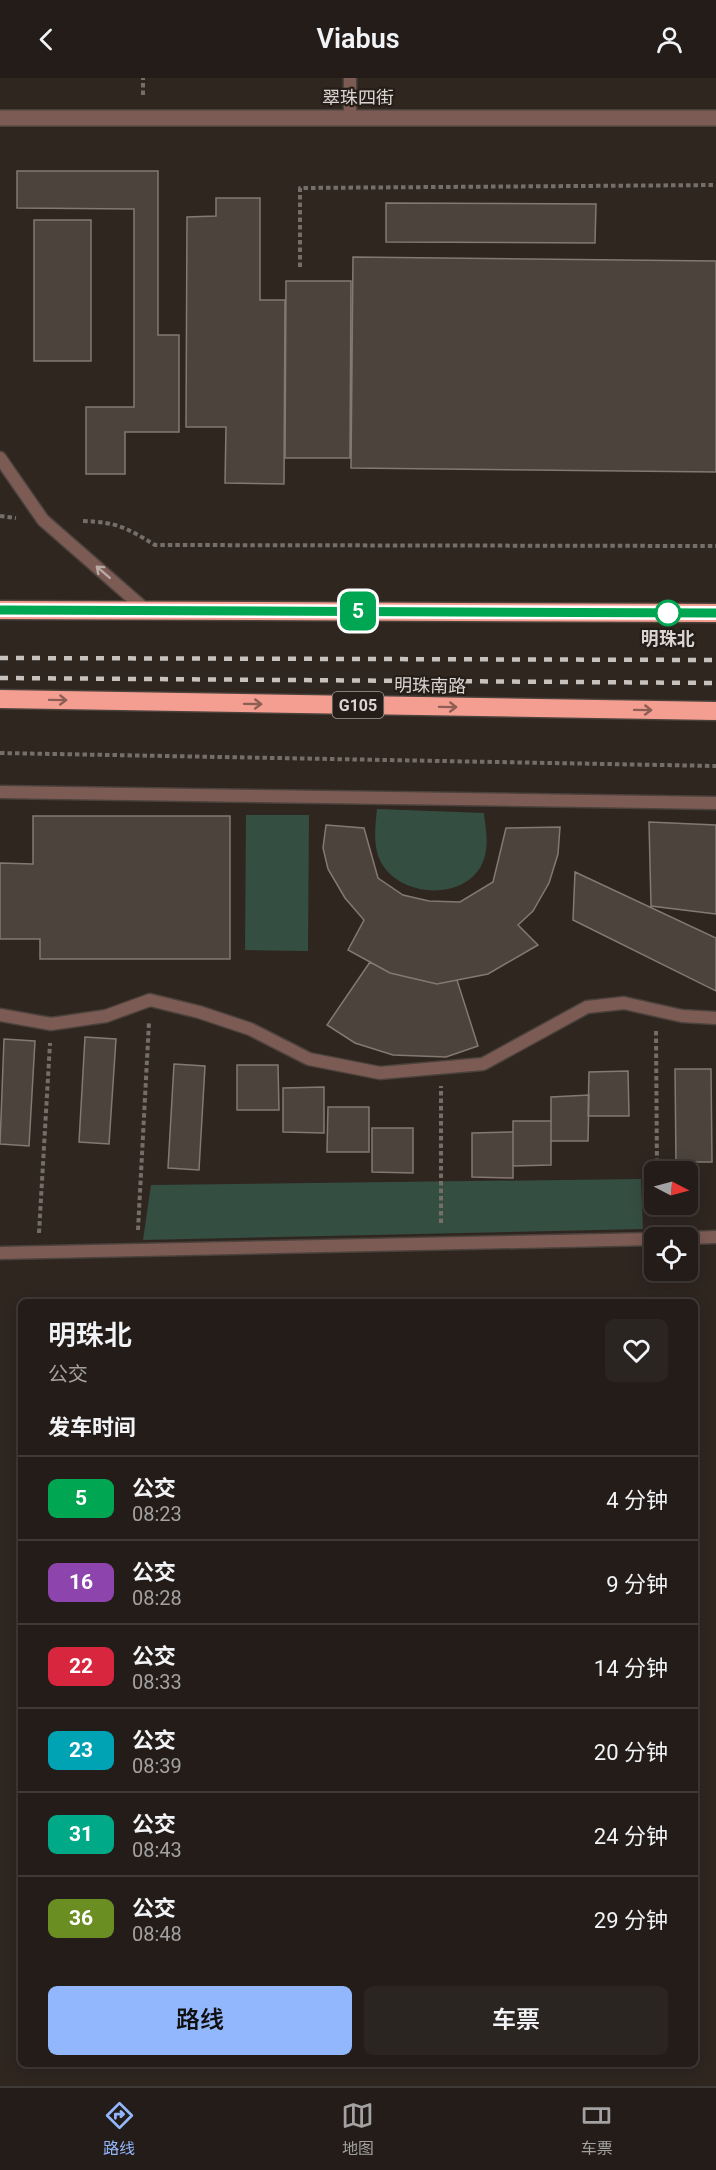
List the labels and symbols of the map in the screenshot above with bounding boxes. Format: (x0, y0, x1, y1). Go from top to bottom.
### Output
street label: 翠珠四街 (322, 87, 394, 108)
one-way arrow (96, 565, 111, 579)
line badge: 5 (338, 592, 378, 630)
marker: 明珠北 (655, 600, 681, 626)
place label: 明珠北 (641, 628, 695, 649)
street label: 明珠南路 (394, 674, 466, 697)
road number: G105 (332, 692, 384, 718)
one-way arrow (48, 695, 68, 706)
one-way arrow (243, 698, 263, 709)
one-way arrow (438, 701, 458, 713)
one-way arrow (633, 704, 653, 716)
north arrow (644, 1161, 698, 1215)

